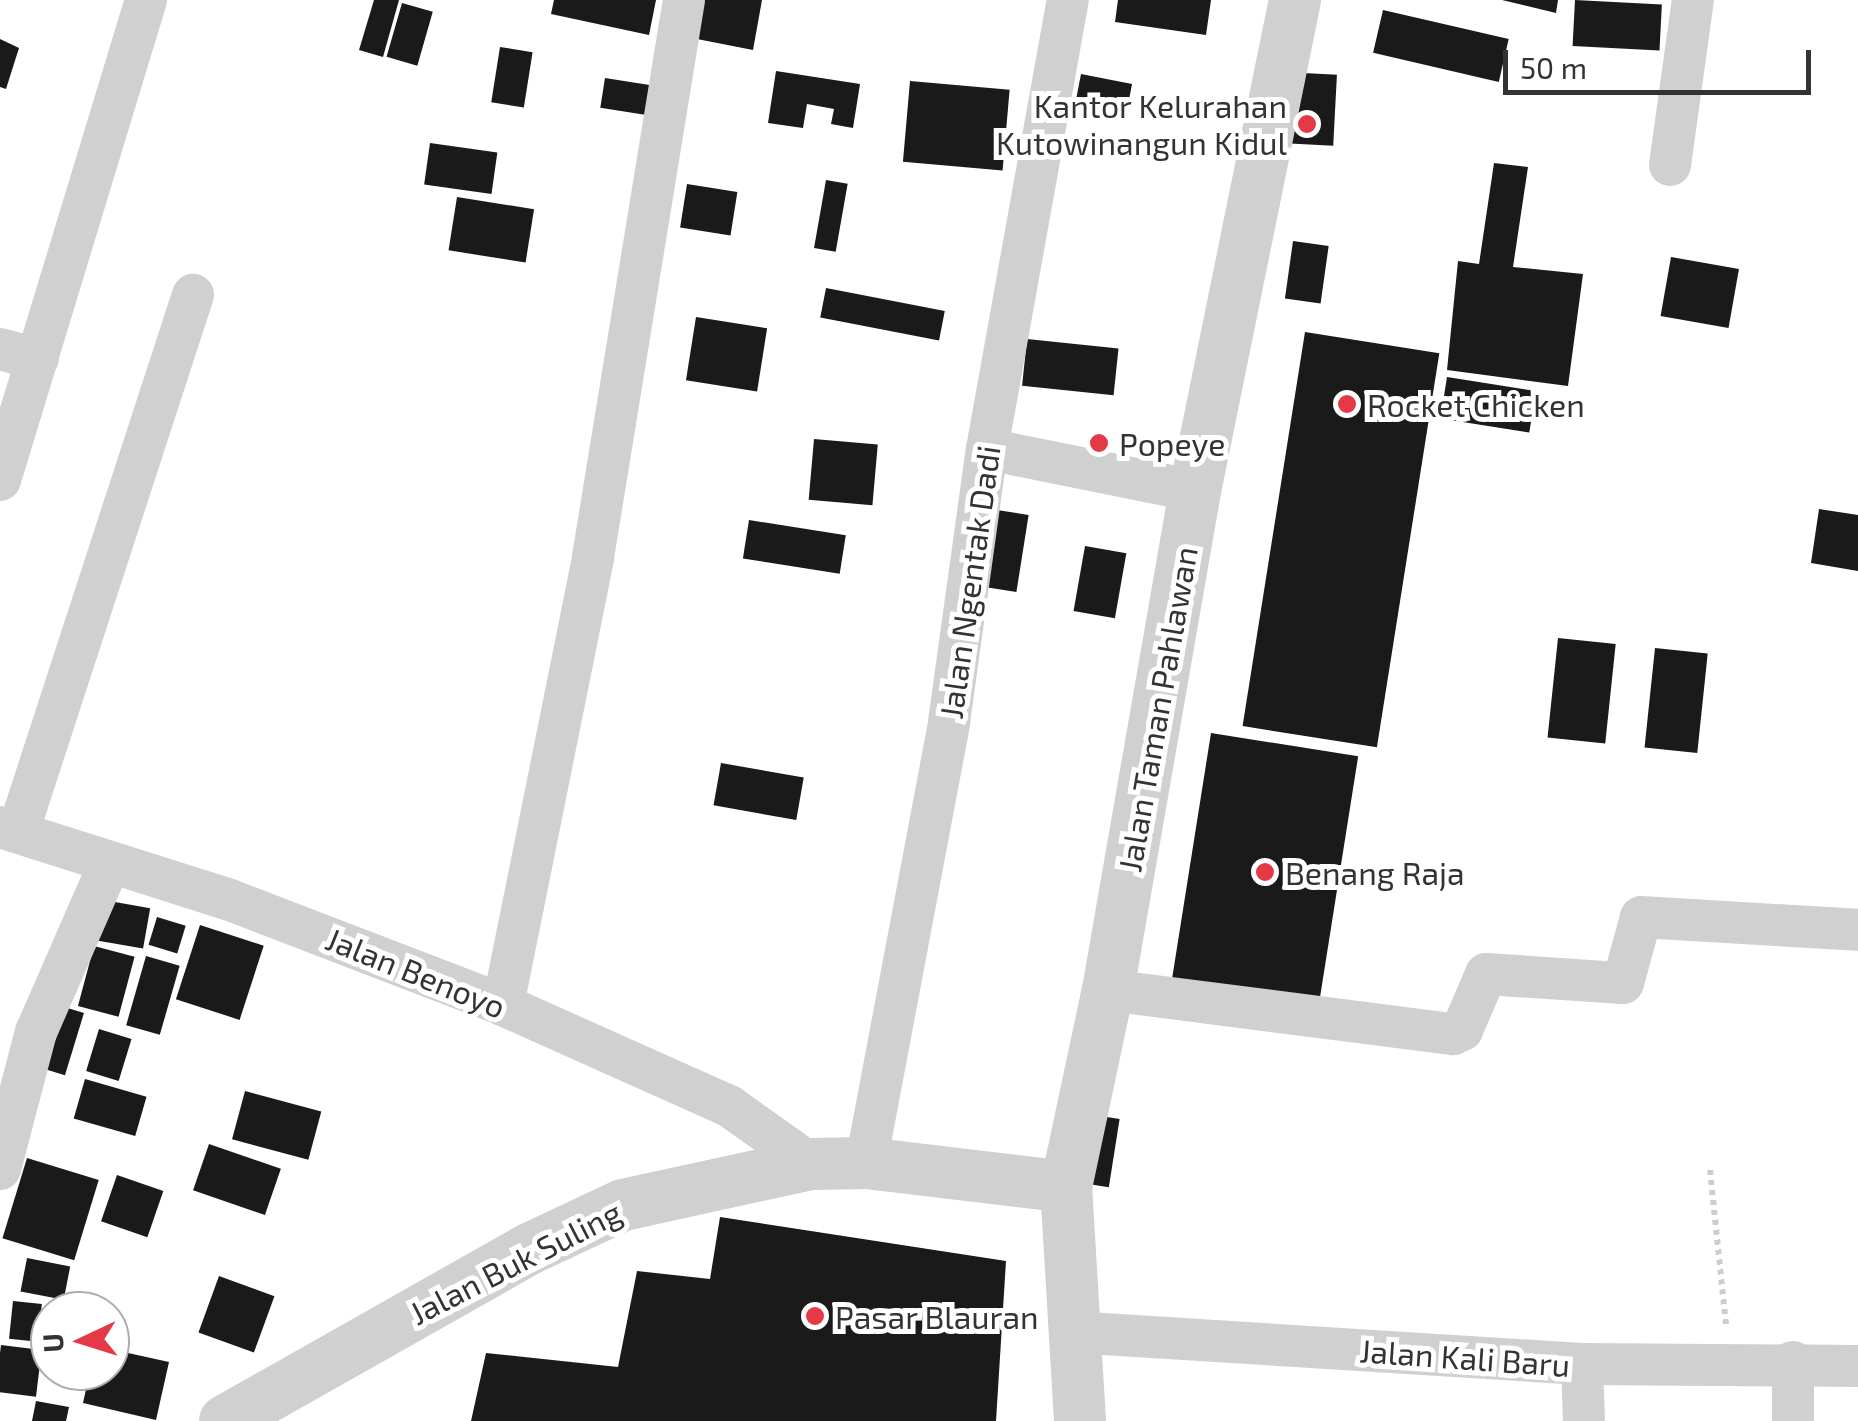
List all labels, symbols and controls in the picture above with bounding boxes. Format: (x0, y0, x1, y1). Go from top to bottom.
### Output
scale bar (1508, 30, 1816, 92)
text: 50 m (1520, 49, 1587, 85)
place label: Kantor Kelurahan Kutowinangun Kidul (996, 87, 1287, 162)
marker: Kantor Kelurahan Kutowinangun Kidul (1296, 113, 1318, 135)
place label: Rocket Chicken (1367, 385, 1585, 423)
marker: Rocket Chicken (1336, 393, 1358, 415)
place label: Popeye (1119, 424, 1225, 462)
marker: Popeye (1088, 432, 1110, 454)
street label: Jalan Ngentak Dadi (931, 443, 1007, 721)
street label: Jalan Taman Pahlawan (1109, 543, 1205, 875)
place label: Benang Raja (1285, 853, 1465, 891)
marker: Benang Raja (1254, 861, 1276, 883)
street label: Jalan Benoyo (321, 919, 511, 1025)
street label: Jalan Buk Suling (403, 1192, 627, 1332)
north arrow (30, 1291, 130, 1391)
place label: Pasar Blauran (835, 1297, 1039, 1335)
marker: Pasar Blauran (804, 1305, 826, 1327)
street label: Jalan Kali Baru (1359, 1330, 1571, 1384)
text: U (34, 1332, 70, 1354)

